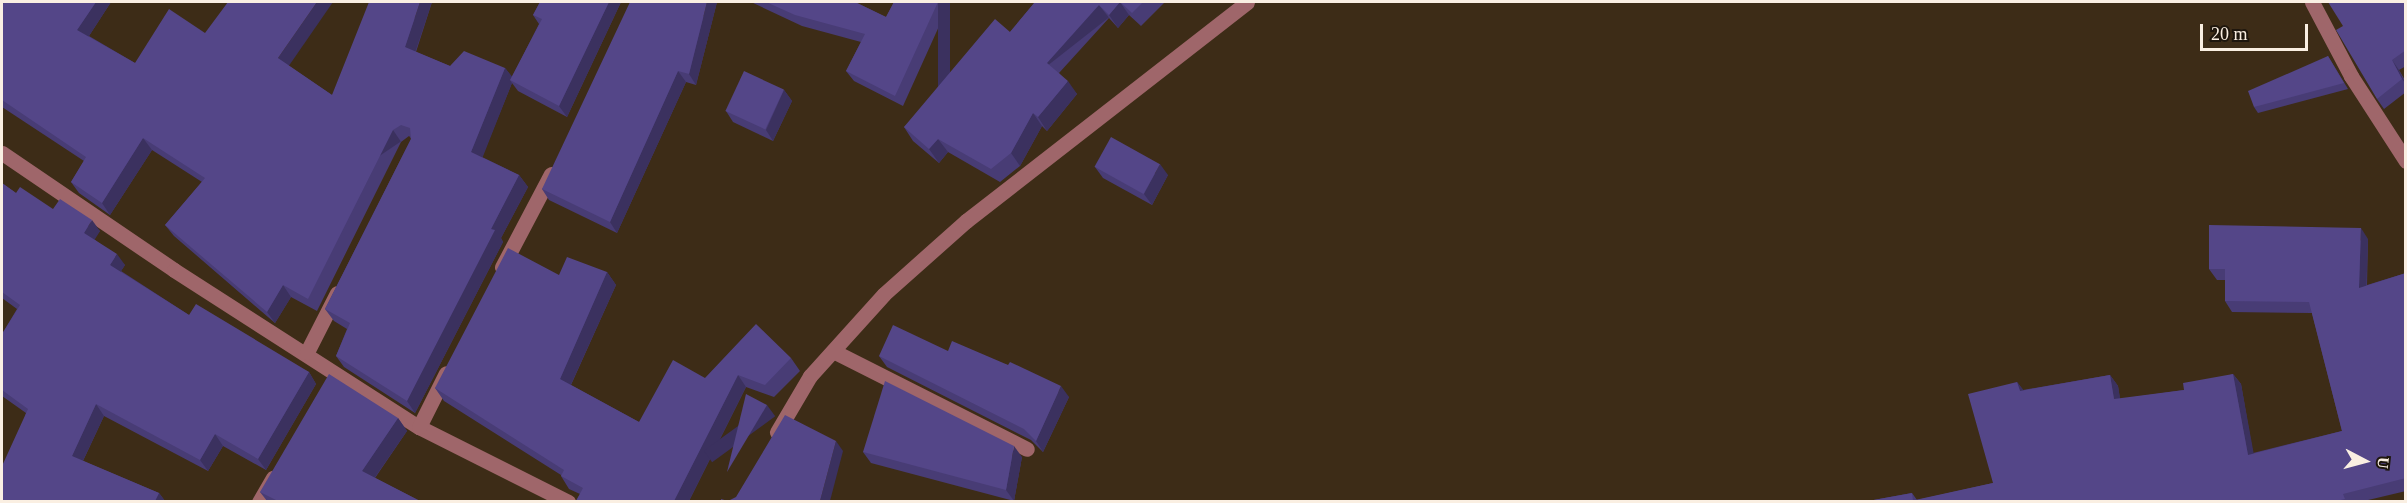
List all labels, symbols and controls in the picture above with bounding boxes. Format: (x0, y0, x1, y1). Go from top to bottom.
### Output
scale bar (2203, 12, 2311, 50)
text: 20 m (2211, 24, 2248, 44)
north arrow (2335, 431, 2395, 491)
text: U (2374, 456, 2392, 470)

